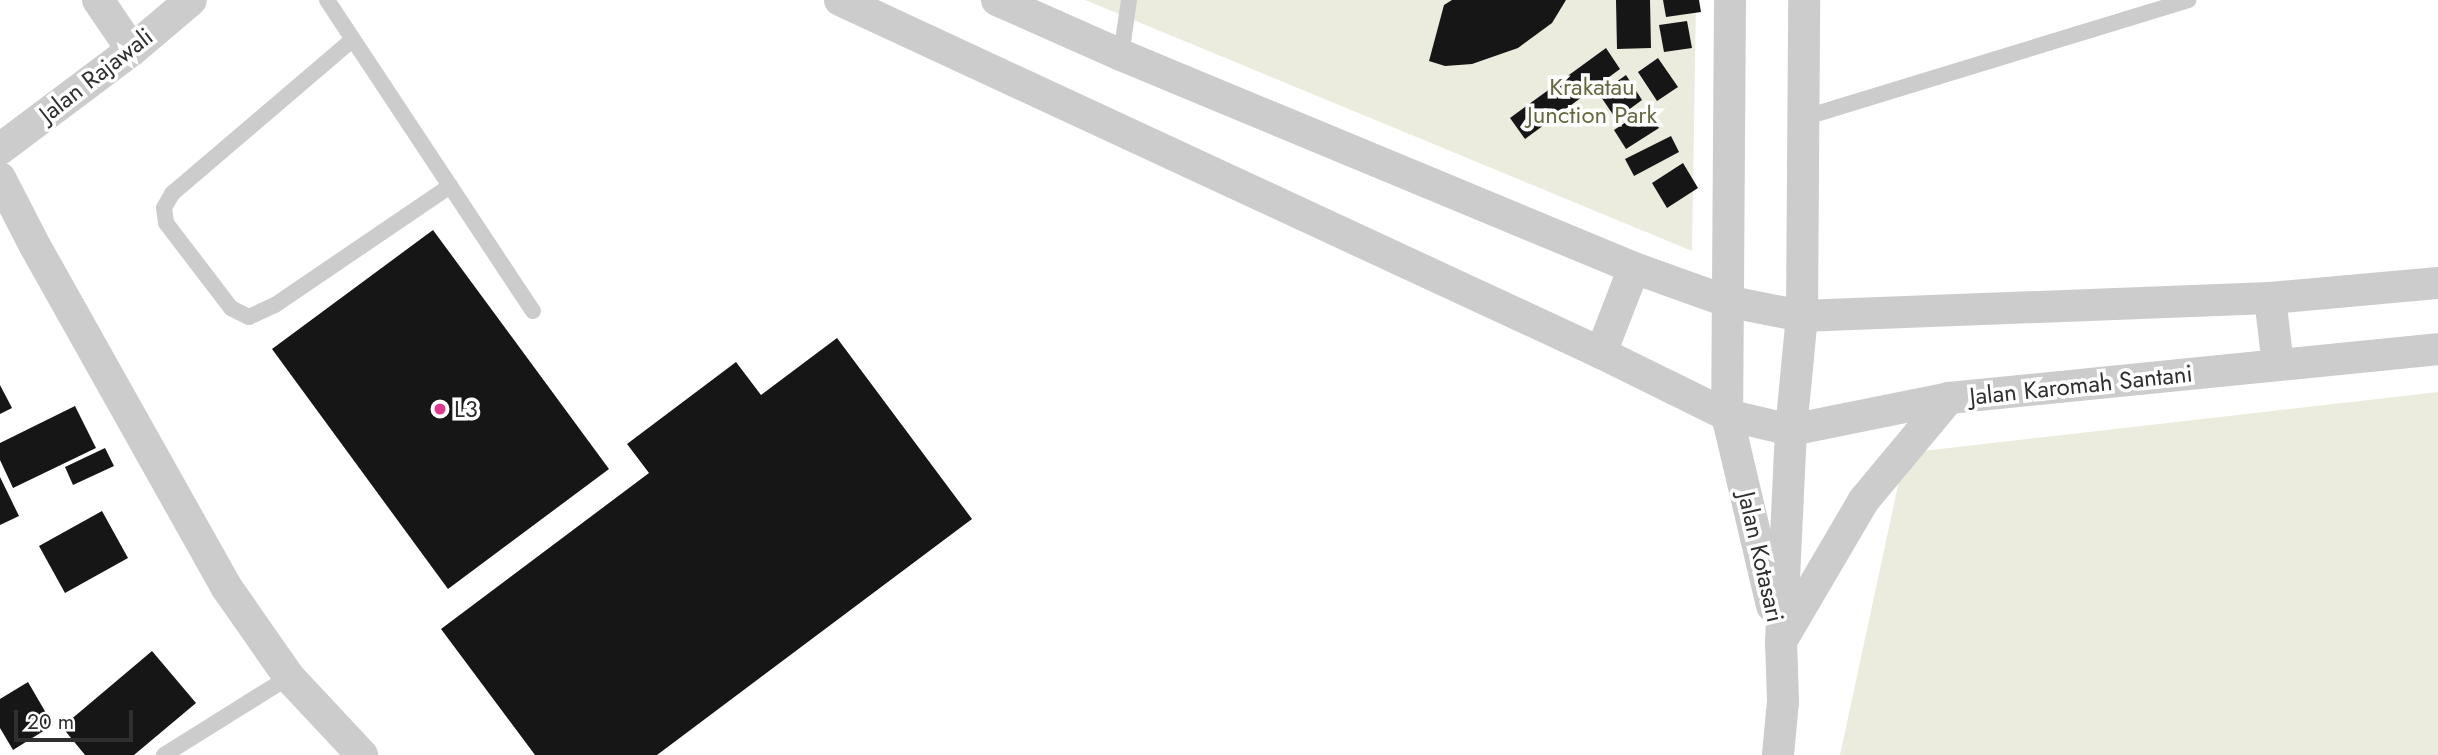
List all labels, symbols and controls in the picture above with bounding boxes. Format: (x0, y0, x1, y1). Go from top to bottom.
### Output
street label: Jalan Rajawali (33, 22, 159, 128)
park label: Krakatau Junction Park (1527, 73, 1657, 129)
street label: Jalan Karomah Santani (1968, 359, 2194, 411)
place label: L3 (454, 395, 478, 423)
marker: L3 (432, 401, 448, 417)
street label: Jalan Kotasari (1732, 489, 1790, 625)
scale bar (18, 696, 136, 740)
text: 20 m (27, 707, 74, 737)

